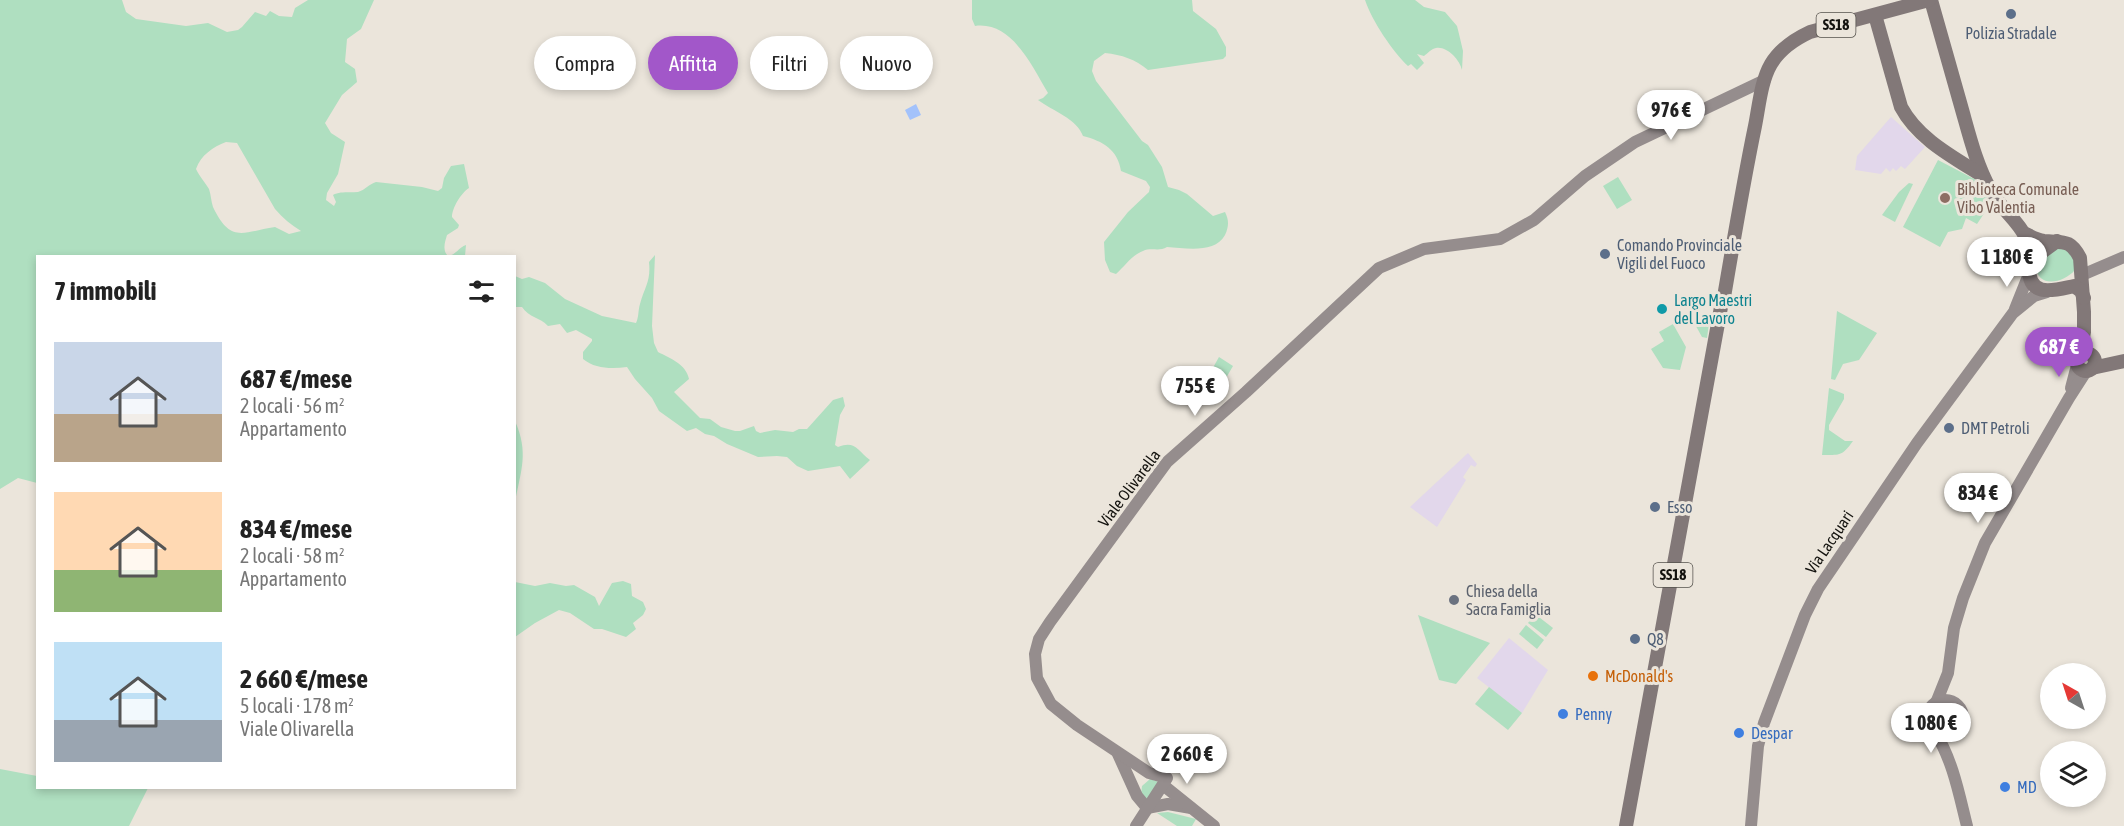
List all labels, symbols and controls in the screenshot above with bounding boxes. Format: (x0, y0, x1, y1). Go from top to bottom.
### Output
marker: Polizia Stradale (2004, 7, 2018, 21)
road number: SS18 (1816, 13, 1856, 37)
place label: Polizia Stradale (1965, 24, 2057, 42)
chip: Compra (534, 36, 636, 90)
chip: Affitta (648, 36, 738, 90)
chip: Filtri (750, 36, 828, 90)
chip: Nuovo (840, 36, 933, 90)
pin: 976 € (1629, 90, 1713, 141)
text: 976 € (1651, 98, 1691, 121)
place label: Biblioteca Comunale Vibo Valentia (1957, 180, 2079, 216)
marker: Biblioteca Comunale Vibo Valentia (1938, 191, 1952, 205)
place label: Comando Provinciale Vigili del Fuoco (1617, 236, 1742, 273)
pin: 1 180 € (1952, 237, 2062, 288)
text: 1 180 € (1981, 245, 2033, 268)
marker: Comando Provinciale Vigili del Fuoco (1598, 247, 1612, 261)
icon: filters (465, 275, 498, 308)
text: 7 immobili (54, 276, 157, 306)
place label: Largo Maestri del Lavoro (1674, 291, 1752, 327)
marker: Largo Maestri del Lavoro (1655, 302, 1669, 316)
pin: 687 € (2017, 327, 2101, 378)
text: 687 € (2039, 335, 2079, 358)
text: 687 €/mese (240, 364, 352, 394)
icon: home (102, 366, 174, 438)
pin: 755 € (1153, 366, 1237, 417)
text: 755 € (1175, 374, 1215, 397)
text: 2 locali · 56 m² (240, 394, 345, 417)
text: Appartamento (240, 417, 347, 440)
place label: DMT Petroli (1961, 419, 2030, 437)
marker: DMT Petroli (1942, 421, 1956, 435)
street label: Viale Olivarella (1094, 446, 1164, 530)
pin: 834 € (1936, 473, 2020, 524)
text: 834 € (1958, 481, 1998, 504)
place label: Esso (1667, 498, 1693, 516)
marker: Esso (1648, 500, 1662, 514)
street label: Via Lacquari (1801, 507, 1857, 577)
text: 834 €/mese (240, 514, 352, 544)
icon: home (102, 516, 174, 588)
text: 2 locali · 58 m² (240, 544, 345, 567)
road number: SS18 (1654, 563, 1692, 587)
text: Appartamento (240, 567, 347, 590)
place label: Chiesa della Sacra Famiglia (1466, 582, 1551, 619)
marker: Chiesa della Sacra Famiglia (1447, 593, 1461, 607)
place label: Q8 (1647, 630, 1664, 648)
marker: Q8 (1628, 632, 1642, 646)
north arrow (2040, 663, 2106, 729)
map controls (2040, 663, 2106, 807)
text: 2 660 €/mese (240, 664, 368, 694)
icon: home (102, 666, 174, 738)
place label: McDonald's (1605, 667, 1674, 685)
marker: McDonald's (1586, 669, 1600, 683)
text: 5 locali · 178 m² (240, 694, 354, 717)
pin: 1 080 € (1876, 703, 1986, 754)
place label: Penny (1575, 705, 1612, 724)
marker: Penny (1556, 707, 1570, 721)
text: 1 080 € (1905, 711, 1957, 734)
text: Viale Olivarella (240, 717, 354, 740)
place label: Despar (1751, 724, 1793, 743)
marker: Despar (1732, 726, 1746, 740)
pin: 2 660 € (1132, 734, 1242, 785)
button: layers (2040, 741, 2106, 807)
text: 2 660 € (1161, 742, 1213, 765)
place label: MD (2017, 778, 2037, 796)
marker: MD (1998, 780, 2012, 794)

